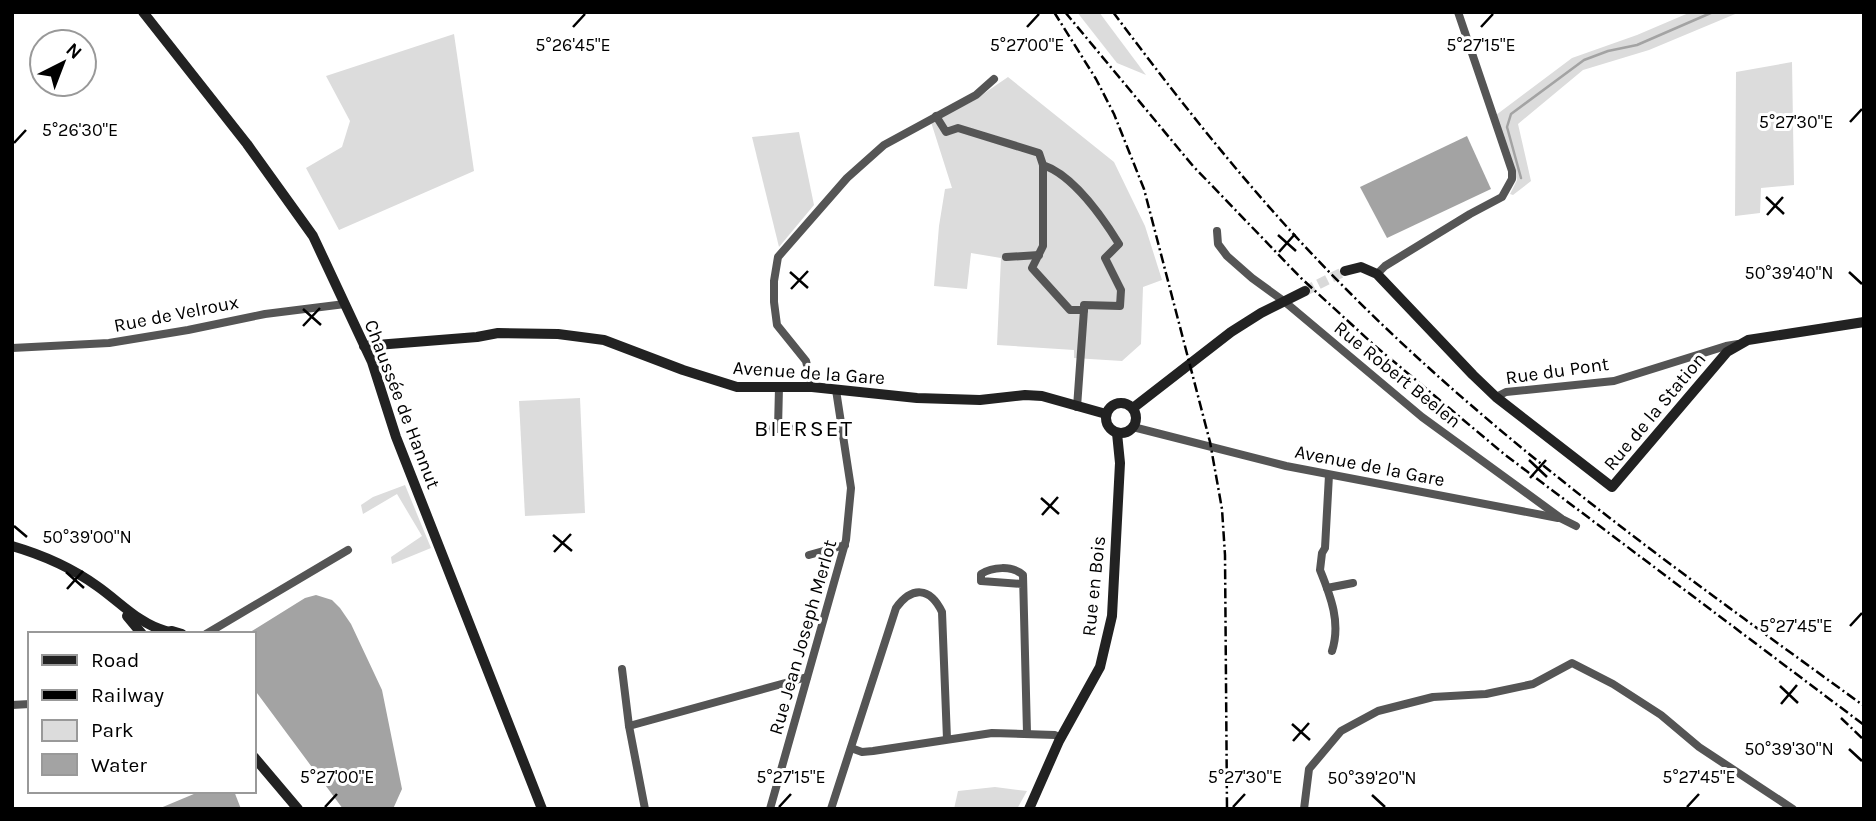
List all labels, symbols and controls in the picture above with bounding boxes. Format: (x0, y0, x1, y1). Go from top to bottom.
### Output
north arrow (28, 28, 98, 98)
text: 5°26'45"E (535, 34, 611, 56)
text: 5°27'00"E (990, 34, 1064, 56)
text: 5°27'15"E (1446, 34, 1516, 56)
text: N (61, 38, 86, 64)
text: 5°27'30"E (1759, 111, 1833, 133)
text: 5°26'30"E (42, 119, 118, 141)
text: 50°39'40"N (1744, 262, 1834, 284)
street label: Rue de Velroux (112, 291, 241, 337)
street label: Chaussée de Hannut (360, 317, 444, 492)
street label: Rue Robert Beelen (1330, 317, 1465, 433)
street label: Rue de la Station (1599, 348, 1710, 475)
street label: Rue du Pont (1504, 353, 1610, 389)
street label: Avenue de la Gare (732, 357, 886, 389)
district label: BIERSET (754, 415, 854, 442)
street label: Avenue de la Gare (1293, 441, 1447, 491)
text: 50°39'00"N (42, 526, 132, 548)
street label: Rue en Bois (1078, 535, 1110, 637)
street label: Rue Jean Joseph Merlot (765, 537, 841, 737)
text: 5°27'45"E (1759, 615, 1833, 637)
legend (28, 632, 256, 793)
text: Road (91, 648, 139, 672)
text: Railway (91, 683, 164, 707)
text: Park (91, 718, 134, 742)
text: 50°39'30"N (1744, 738, 1834, 760)
text: Water (91, 753, 147, 777)
text: 5°27'00"E (300, 766, 374, 788)
text: 5°27'15"E (756, 766, 826, 788)
text: 5°27'30"E (1208, 766, 1282, 788)
text: 5°27'45"E (1662, 766, 1736, 788)
text: 50°39'20"N (1327, 767, 1417, 789)

